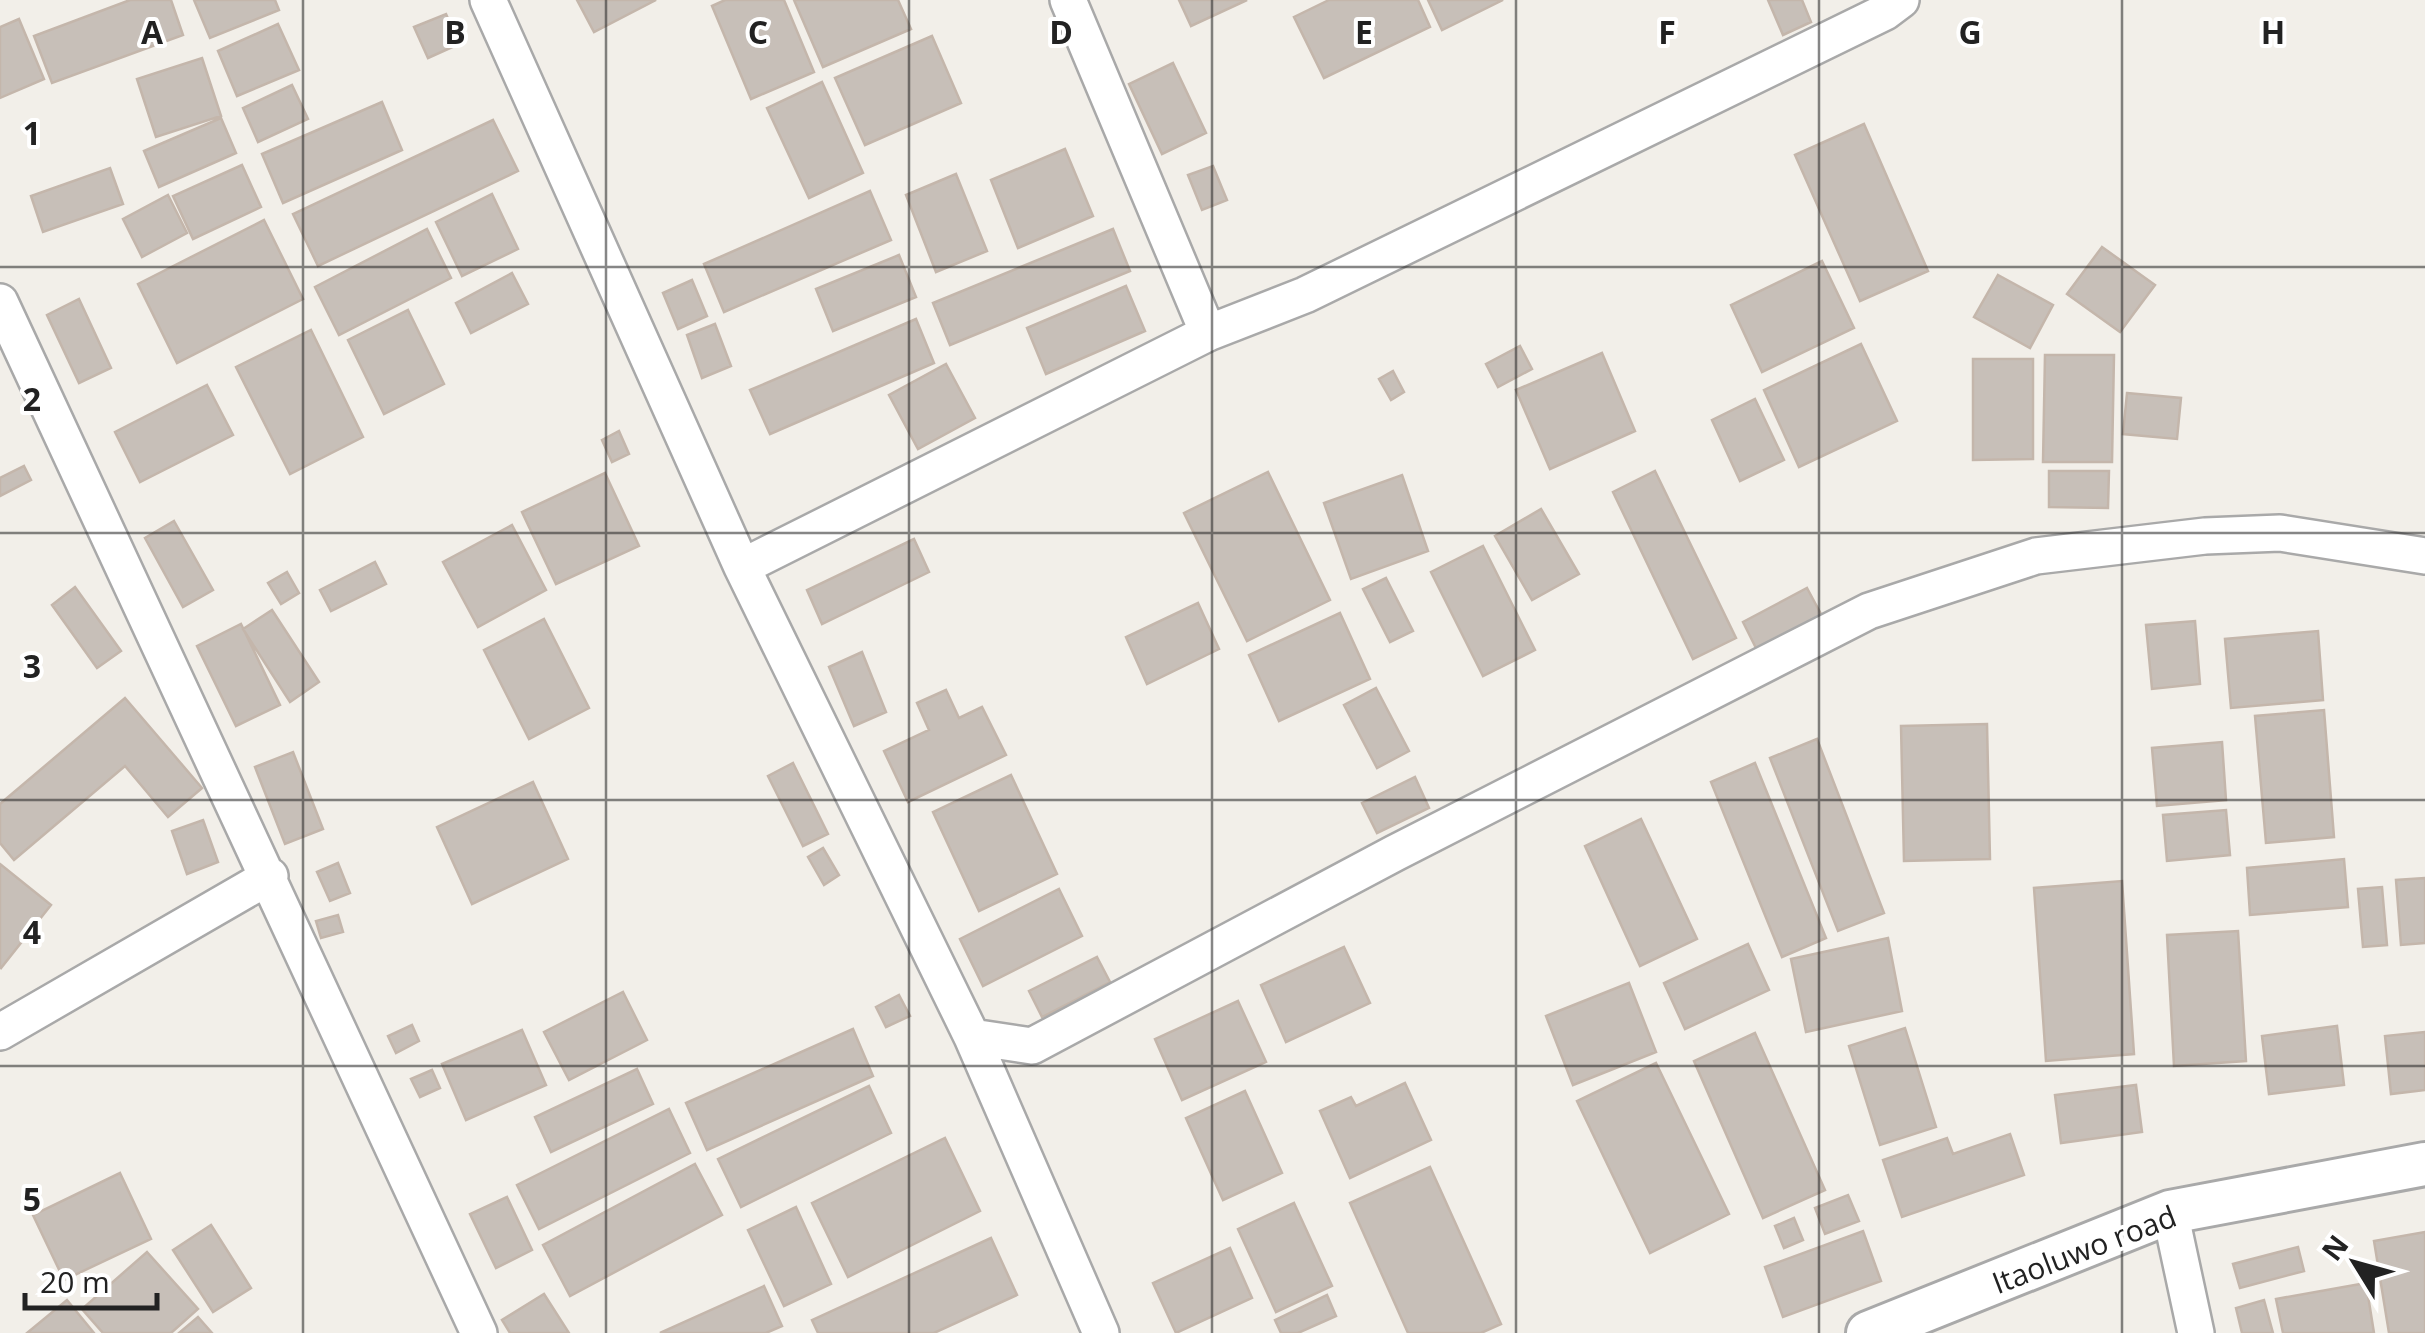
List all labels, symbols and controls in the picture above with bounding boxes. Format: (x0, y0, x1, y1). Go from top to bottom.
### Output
text: A (141, 10, 164, 53)
text: B (444, 10, 466, 53)
text: C (748, 10, 768, 53)
text: D (1049, 10, 1073, 53)
text: E (1355, 10, 1373, 53)
text: F (1658, 10, 1676, 53)
text: G (1958, 10, 1982, 53)
text: H (2261, 10, 2285, 53)
text: 1 (23, 111, 41, 154)
text: 2 (23, 377, 41, 420)
text: 3 (23, 644, 41, 687)
text: 4 (23, 910, 41, 953)
text: 5 (23, 1177, 41, 1220)
street label: Itaoluwo road (1986, 1195, 2182, 1303)
north arrow (2305, 1213, 2405, 1313)
text: N (2312, 1227, 2356, 1268)
scale bar (25, 1248, 158, 1310)
text: 20 m (40, 1261, 110, 1302)

